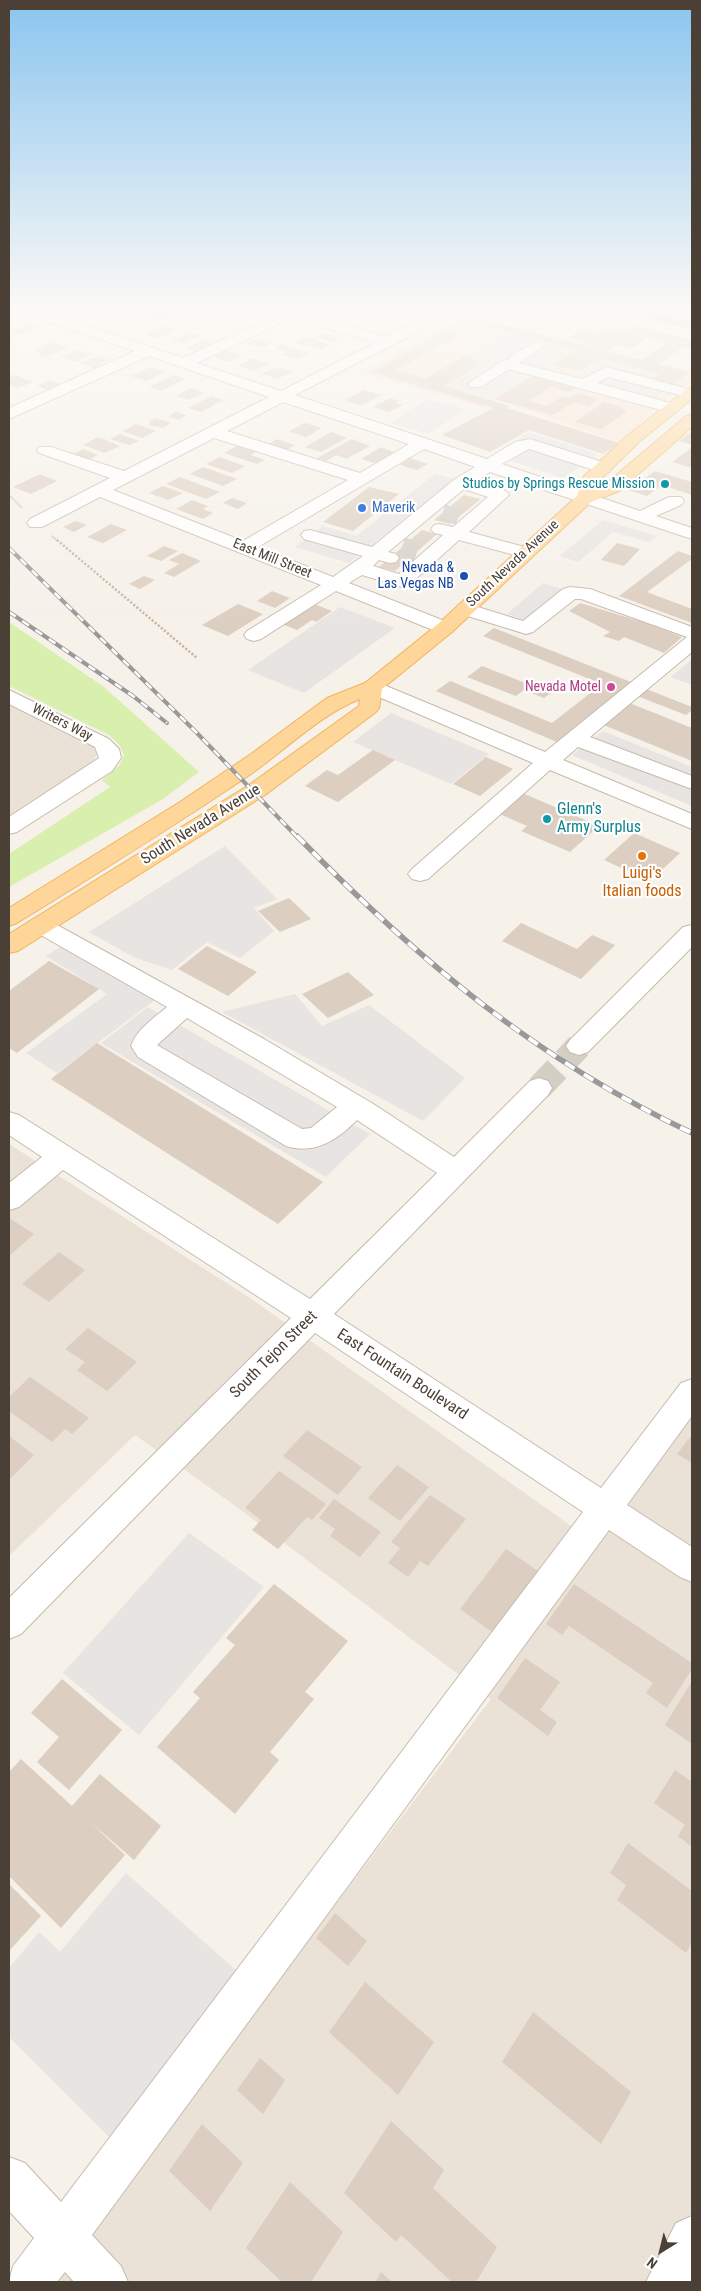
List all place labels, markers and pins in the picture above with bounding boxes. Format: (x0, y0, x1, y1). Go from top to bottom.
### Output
place label: Studios by Springs Rescue Mission (462, 476, 655, 492)
marker: Studios by Springs Rescue Mission (659, 478, 671, 490)
place label: Maverik (372, 500, 415, 516)
marker: Maverik (356, 502, 368, 514)
place label: Nevada & Las Vegas NB (377, 560, 454, 592)
marker: Nevada & Las Vegas NB (458, 570, 470, 582)
place label: Nevada Motel (525, 679, 601, 695)
marker: Nevada Motel (605, 681, 617, 693)
place label: Glenn's Army Surplus (557, 800, 641, 838)
marker: Glenn's Army Surplus (541, 813, 553, 825)
marker: Luigi's Italian foods (636, 850, 648, 862)
place label: Luigi's Italian foods (602, 864, 682, 902)

